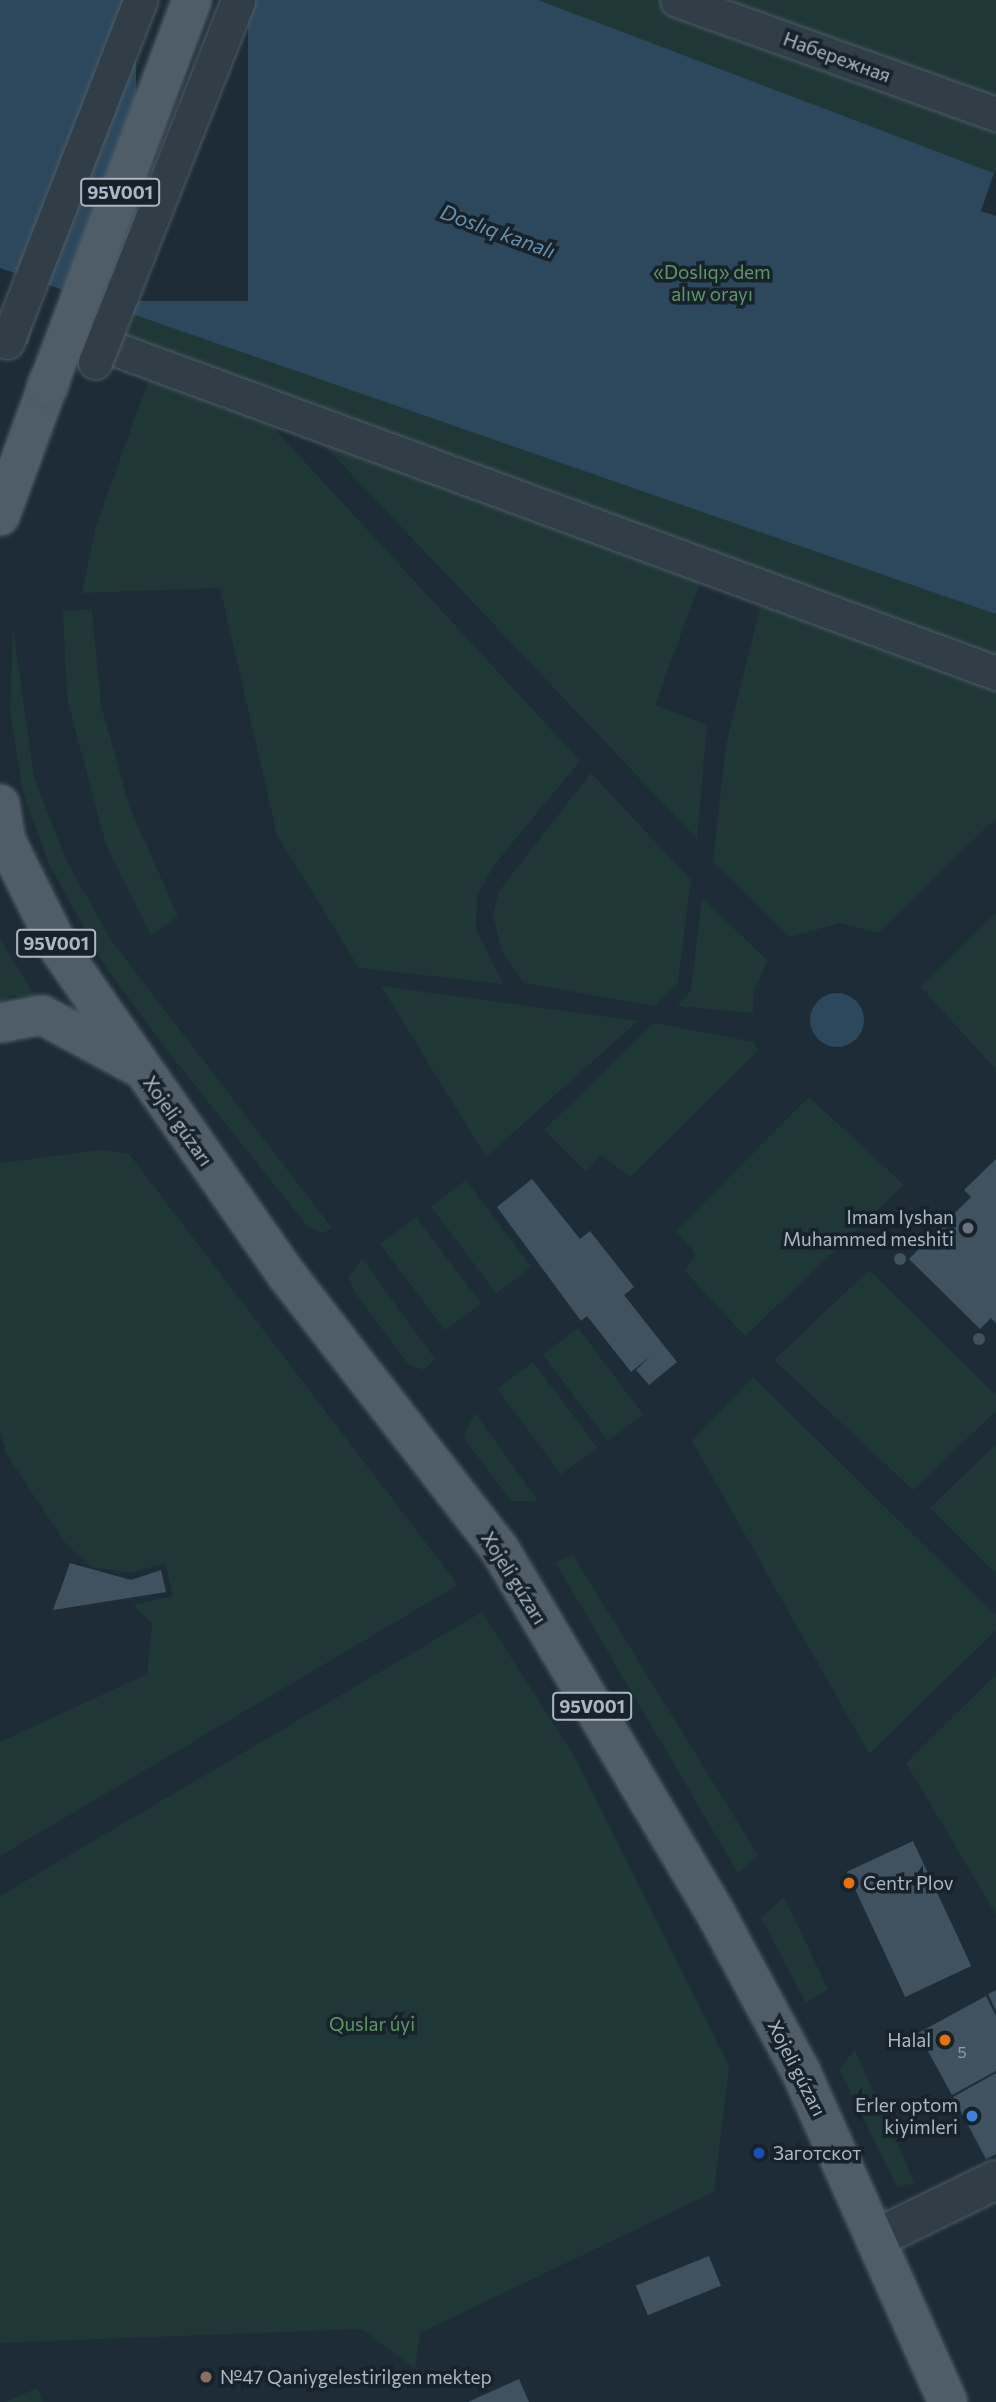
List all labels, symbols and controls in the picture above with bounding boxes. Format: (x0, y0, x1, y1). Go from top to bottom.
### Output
street label: Набережная (780, 27, 894, 87)
road number: 95V001 (80, 177, 160, 206)
water label: Doslıq kanalı (437, 199, 559, 263)
park label: «Doslıq» dem alıw orayı (653, 261, 771, 305)
road number: 95V001 (16, 928, 96, 958)
street label: Xojeli gúzarı (139, 1072, 217, 1170)
place label: Imam Iyshan Muhammed meshiti (783, 1206, 954, 1250)
marker: Imam Iyshan Muhammed meshiti (960, 1220, 976, 1236)
street label: Xojeli gúzarı (477, 1528, 551, 1628)
road number: 95V001 (552, 1692, 632, 1721)
place label: Centr Plov (863, 1872, 953, 1894)
marker: Centr Plov (841, 1875, 857, 1891)
park label: Quslar úyi (329, 2013, 415, 2035)
street label: Xojeli gúzarı (763, 2016, 831, 2120)
place label: Halal (887, 2029, 931, 2051)
marker: Halal (937, 2032, 953, 2048)
house number: 5 (957, 2042, 967, 2062)
place label: Erler optom kiyimleri (855, 2094, 958, 2138)
marker: Erler optom kiyimleri (964, 2108, 980, 2124)
place label: Заготскот (773, 2142, 861, 2164)
marker: Заготскот (751, 2145, 767, 2161)
place label: №47 Qaniygelestirilgen mektep (220, 2366, 492, 2388)
marker: №47 Qaniygelestirilgen mektep (198, 2369, 214, 2385)

